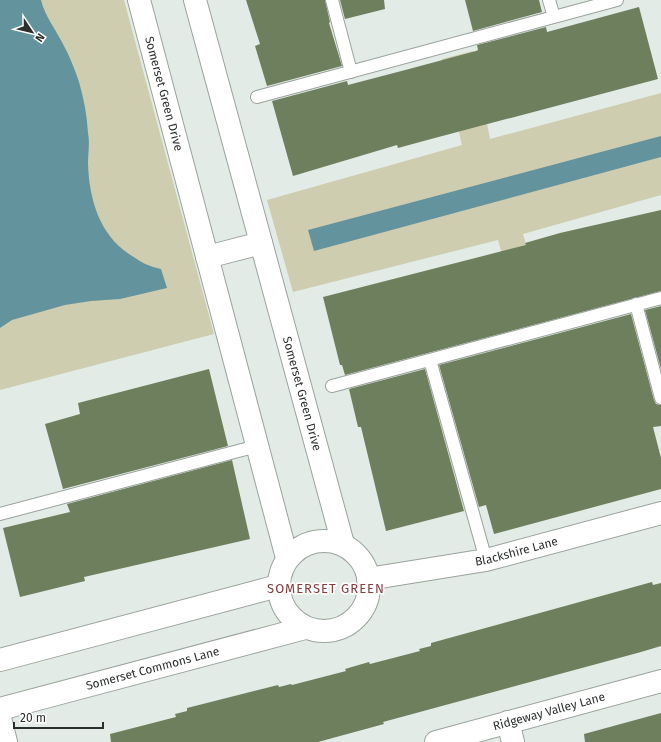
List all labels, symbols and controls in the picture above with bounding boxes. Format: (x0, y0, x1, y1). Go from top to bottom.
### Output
north arrow (12, 12, 52, 52)
text: N (32, 31, 47, 44)
street label: Somerset Green Drive (142, 35, 186, 153)
street label: Somerset Green Drive (280, 335, 324, 452)
street label: Blackshire Lane (474, 534, 559, 569)
district label: SOMERSET GREEN (267, 581, 385, 596)
street label: Somerset Commons Lane (84, 644, 221, 693)
street label: Ridgeway Valley Lane (491, 690, 607, 733)
scale bar (14, 704, 103, 730)
text: 20 m (20, 711, 46, 725)

